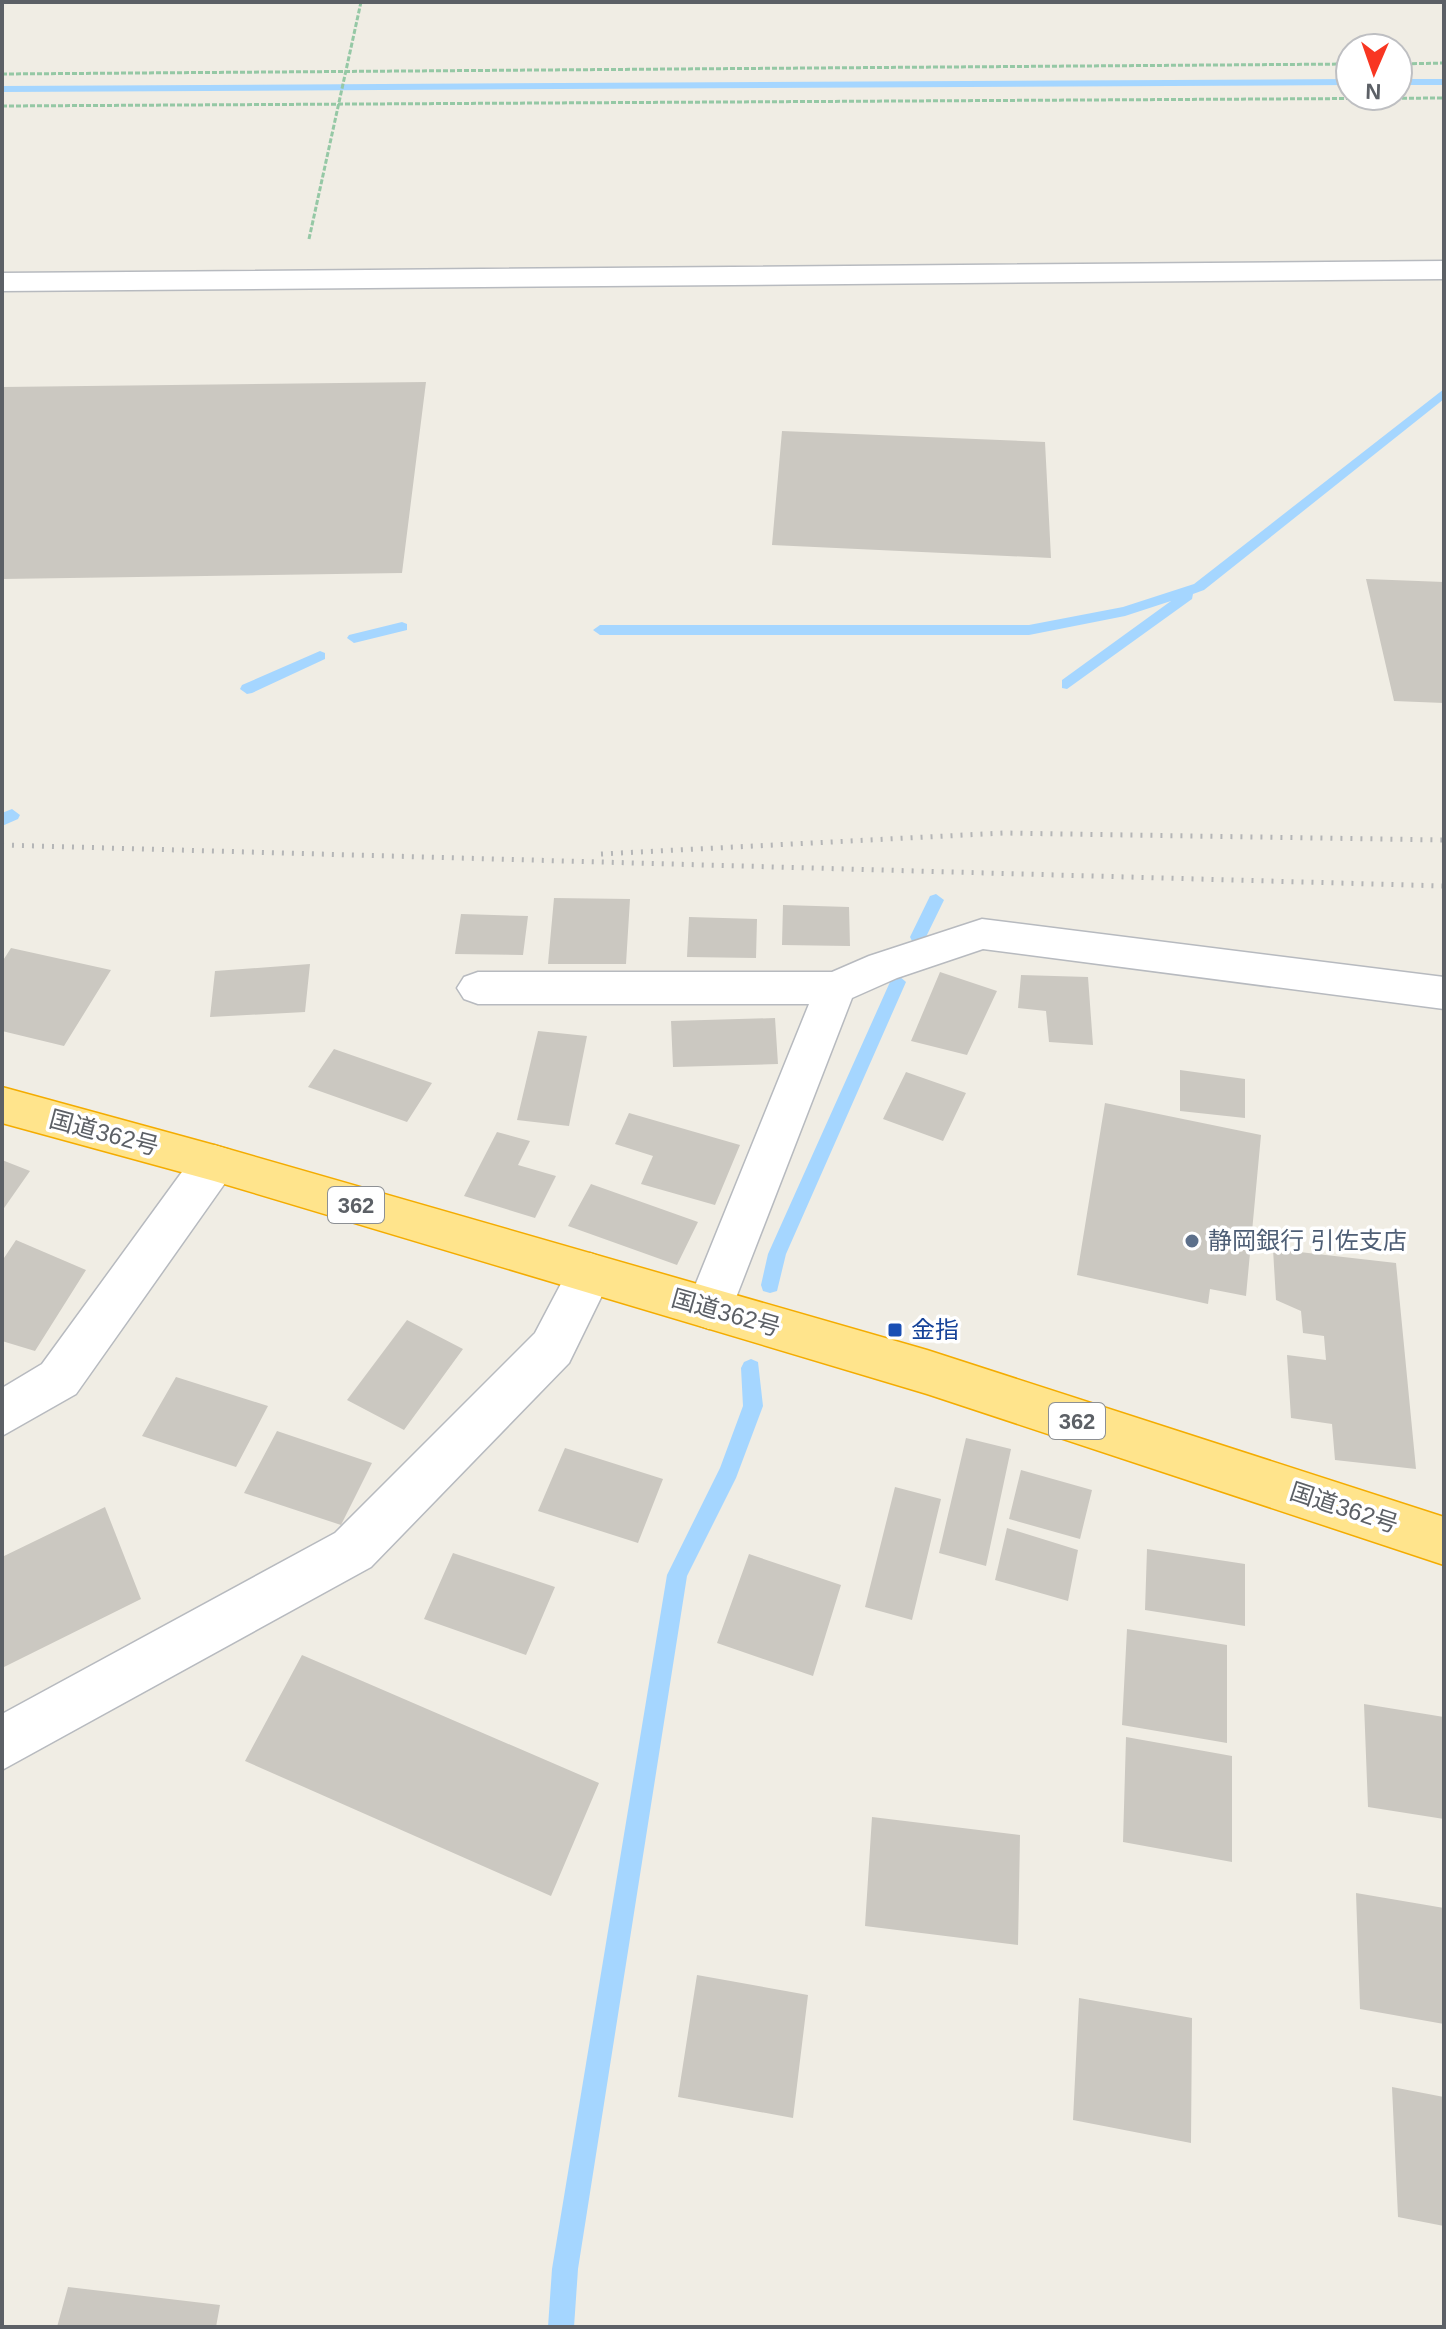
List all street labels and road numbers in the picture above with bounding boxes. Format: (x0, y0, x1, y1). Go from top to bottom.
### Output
street label: 国道362号 (47, 1105, 162, 1160)
road number: 362 (328, 1187, 384, 1223)
street label: 国道362号 (669, 1284, 784, 1341)
road number: 362 (1049, 1403, 1105, 1439)
street label: 国道362号 (1287, 1477, 1402, 1538)

